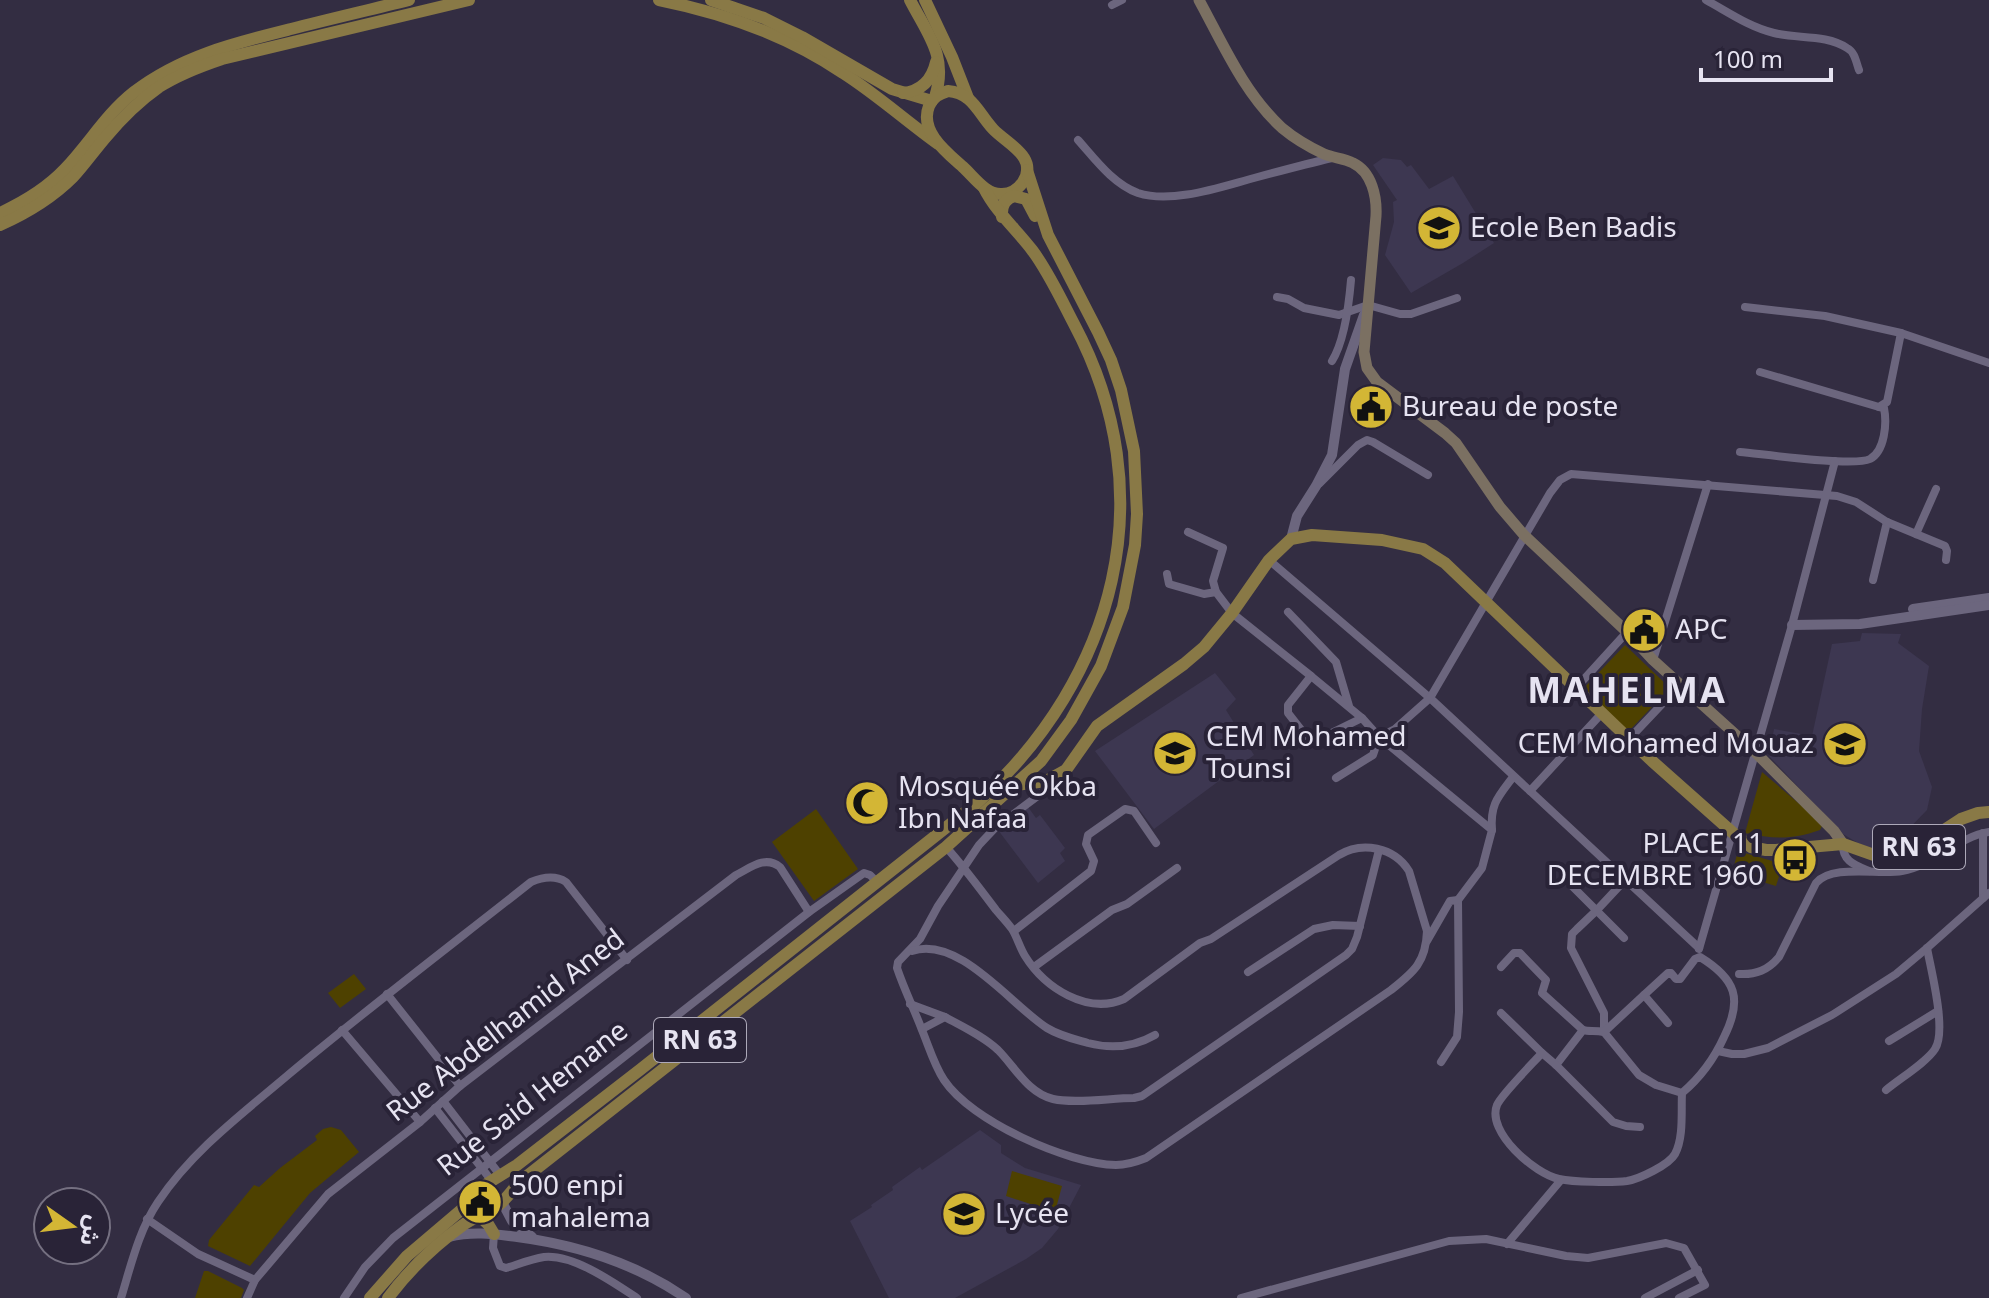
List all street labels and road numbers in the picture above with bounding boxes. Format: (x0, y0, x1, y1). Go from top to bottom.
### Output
road number: RN 63 (1873, 825, 1965, 869)
street label: Rue Abdelhamid Aned (373, 913, 639, 1139)
street label: Rue Said Hemane (423, 1004, 643, 1194)
road number: RN 63 (654, 1018, 746, 1062)

